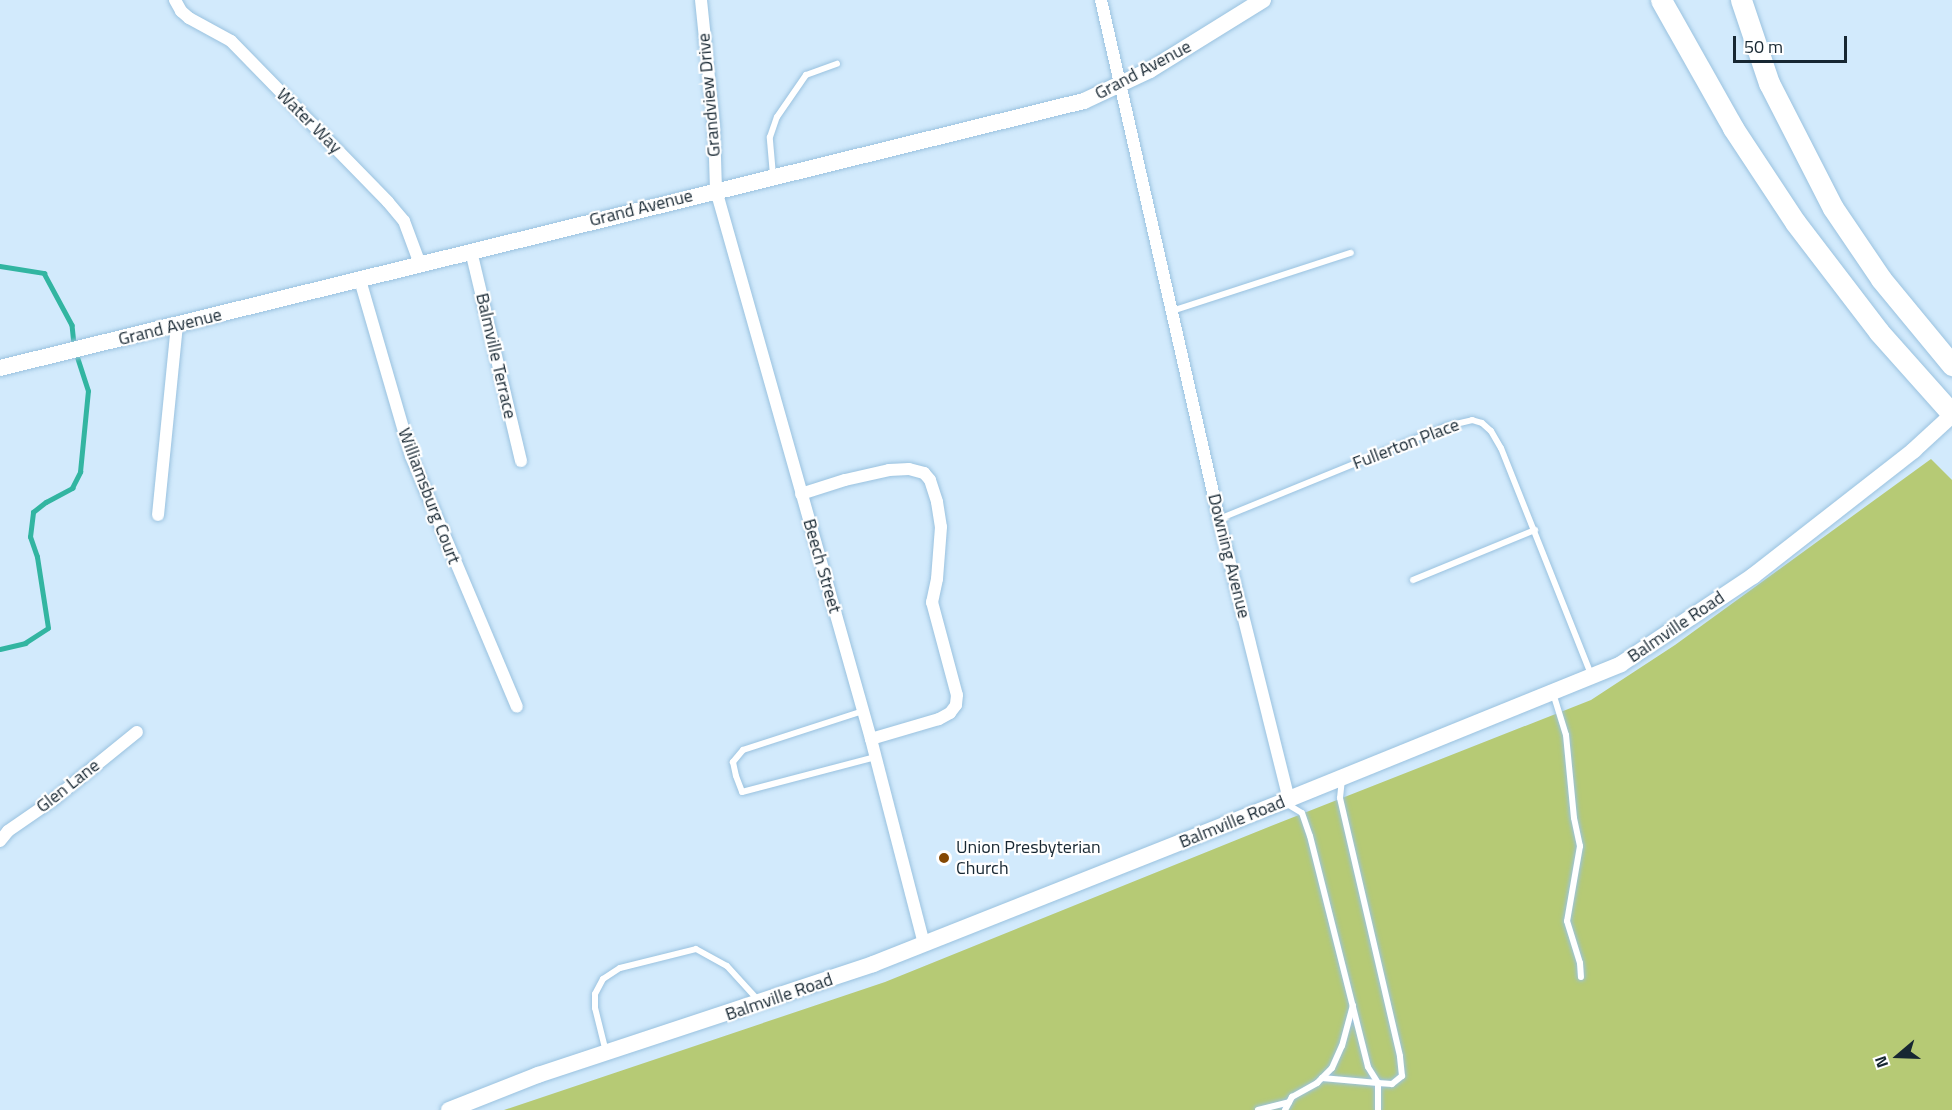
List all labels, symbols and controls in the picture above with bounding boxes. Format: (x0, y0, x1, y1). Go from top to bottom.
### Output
scale bar (1736, 24, 1850, 62)
street label: Grandview Drive (693, 32, 725, 158)
text: 50 m (1744, 33, 1783, 60)
street label: Grand Avenue (1091, 36, 1195, 104)
street label: Water Way (272, 84, 346, 158)
street label: Grand Avenue (587, 185, 695, 231)
street label: Balmville Terrace (471, 291, 521, 421)
street label: Grand Avenue (116, 304, 224, 350)
street label: Fullerton Place (1350, 414, 1462, 474)
street label: Williamsburg Court (393, 425, 465, 567)
street label: Downing Avenue (1203, 492, 1255, 620)
street label: Beech Street (798, 516, 846, 616)
street label: Balmville Road (1623, 587, 1729, 667)
street label: Glen Lane (32, 755, 104, 817)
street label: Balmville Road (1176, 791, 1288, 853)
place label: Union Presbyterian Church (956, 837, 1101, 880)
marker: Union Presbyterian Church (937, 851, 951, 865)
street label: Balmville Road (722, 969, 836, 1025)
north arrow (1868, 1026, 1928, 1086)
text: N (1868, 1053, 1894, 1071)

